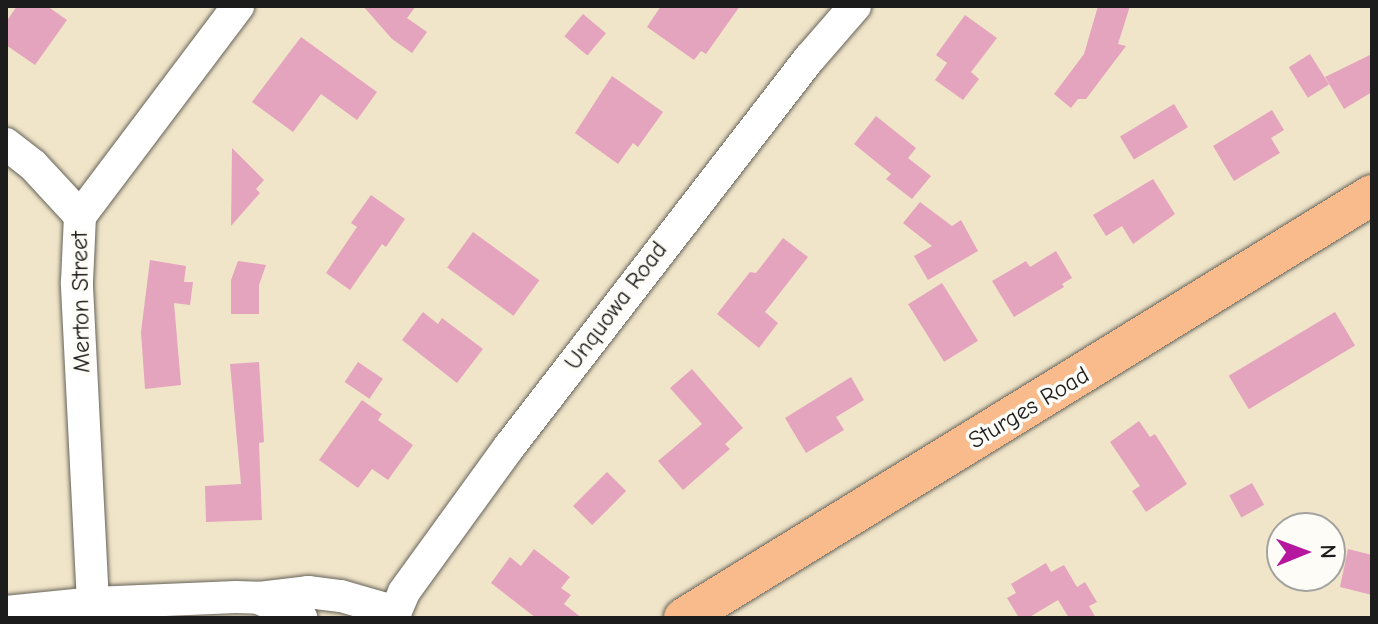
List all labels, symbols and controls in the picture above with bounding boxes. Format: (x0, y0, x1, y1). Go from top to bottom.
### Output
street label: Merton Street (65, 231, 97, 373)
street label: Unquowa Road (558, 236, 674, 376)
street label: Sturges Road (963, 361, 1095, 455)
north arrow (1266, 512, 1346, 592)
text: N (1315, 544, 1341, 559)

